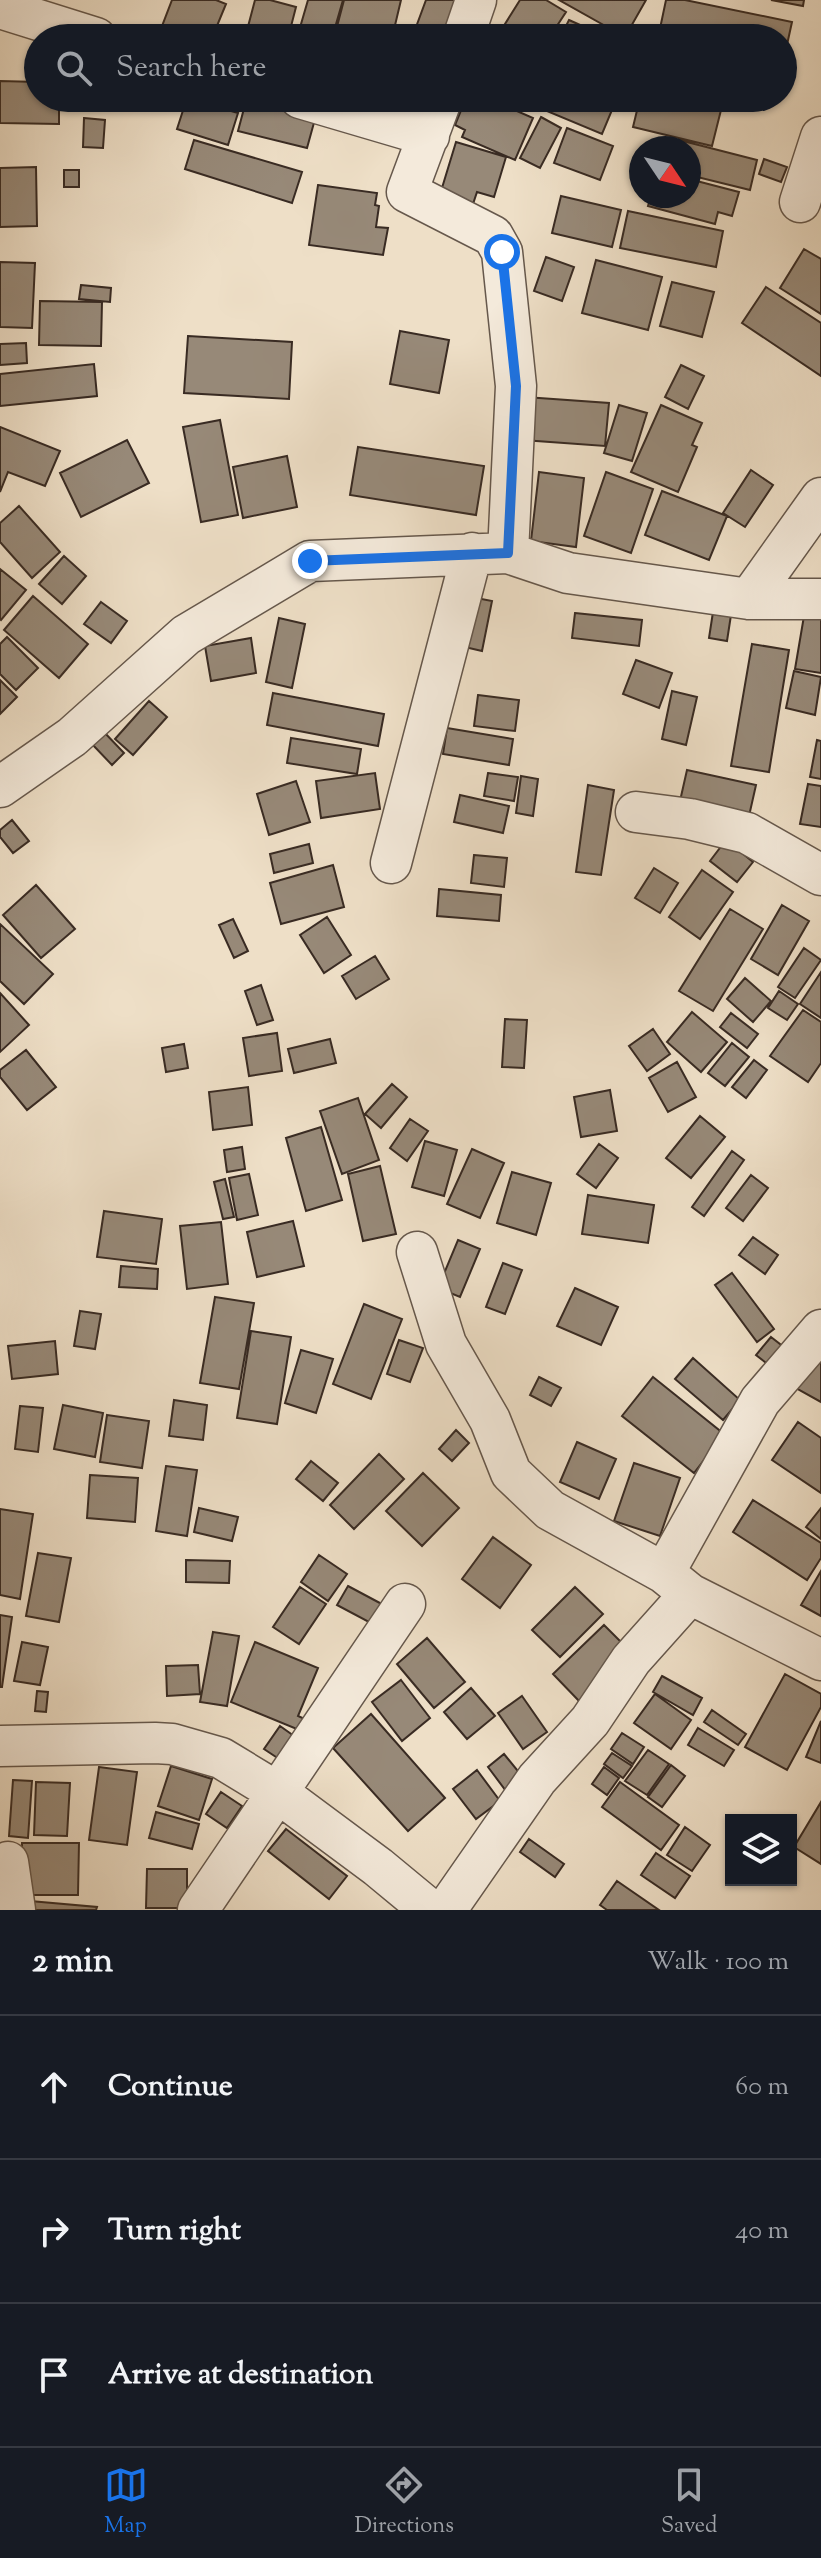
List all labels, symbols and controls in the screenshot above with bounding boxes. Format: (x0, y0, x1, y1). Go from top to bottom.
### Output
search box (24, 24, 797, 112)
icon: search (52, 46, 96, 90)
text: Search here (116, 47, 266, 90)
north arrow (629, 136, 701, 208)
route start (484, 234, 520, 270)
route end (292, 543, 328, 579)
map controls (725, 1814, 797, 1886)
button: layers (725, 1814, 797, 1886)
text: 2 min (32, 1938, 113, 1987)
text: Walk · 100 m (647, 1944, 789, 1981)
icon: ahead (32, 2065, 76, 2109)
text: Continue (108, 2066, 233, 2109)
text: 60 m (735, 2069, 789, 2106)
icon: right (32, 2209, 76, 2253)
text: Turn right (108, 2210, 241, 2253)
text: 40 m (735, 2213, 789, 2250)
icon: arrive (32, 2353, 76, 2397)
text: Arrive at destination (108, 2354, 373, 2397)
tab: Map (104, 2463, 148, 2543)
tab: Directions (355, 2463, 454, 2543)
tab: Saved (661, 2463, 717, 2543)

